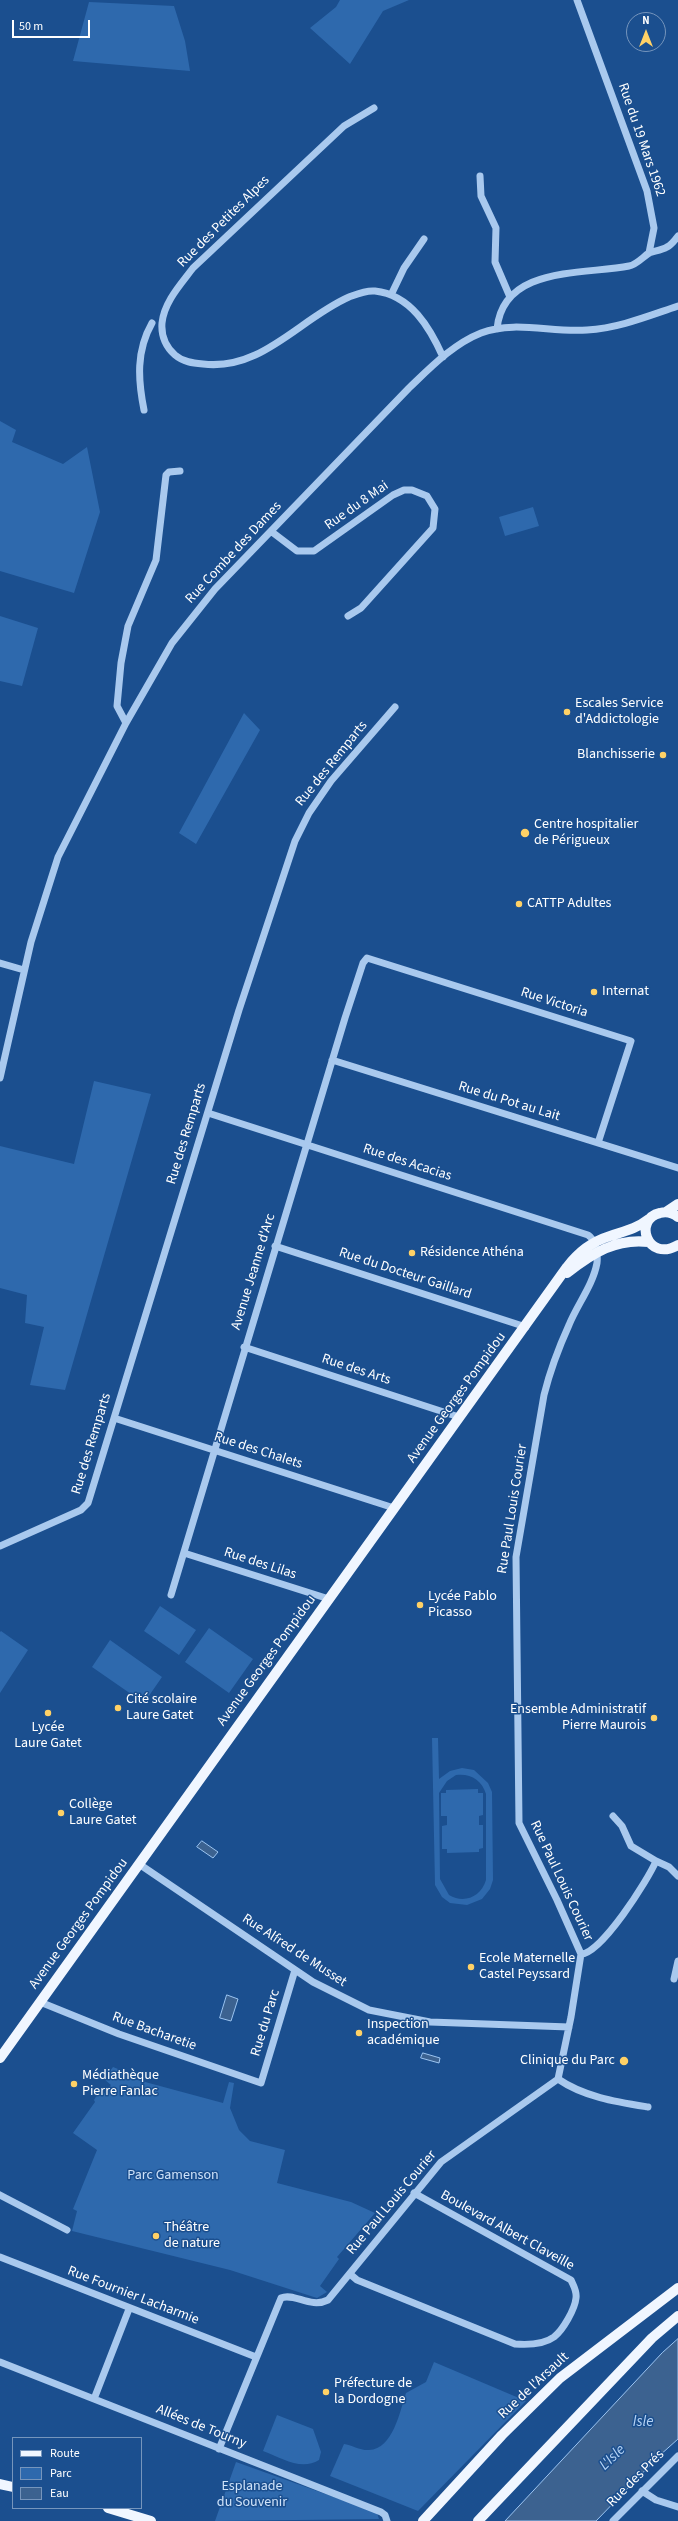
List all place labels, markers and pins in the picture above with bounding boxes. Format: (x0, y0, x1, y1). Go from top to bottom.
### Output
place label: Escales Service d'Addictologie (575, 696, 663, 728)
marker: Escales Service d'Addictologie (562, 707, 572, 717)
place label: Blanchisserie (577, 747, 655, 763)
marker: Blanchisserie (658, 750, 668, 760)
place label: Centre hospitalier de Périgueux (534, 817, 638, 850)
marker: Centre hospitalier de Périgueux (519, 827, 531, 839)
place label: CATTP Adultes (527, 896, 611, 912)
marker: CATTP Adultes (514, 899, 524, 909)
place label: Internat (602, 984, 649, 1000)
marker: Internat (589, 987, 599, 997)
place label: Résidence Athéna (420, 1245, 524, 1261)
marker: Résidence Athéna (407, 1248, 417, 1258)
place label: Lycée Pablo Picasso (428, 1589, 497, 1622)
marker: Lycée Pablo Picasso (415, 1600, 425, 1610)
place label: Cité scolaire Laure Gatet (126, 1692, 197, 1724)
place label: Ensemble Administratif Pierre Maurois (510, 1702, 646, 1734)
marker: Cité scolaire Laure Gatet (113, 1703, 123, 1713)
marker: Lycée Laure Gatet (43, 1708, 53, 1718)
marker: Ensemble Administratif Pierre Maurois (649, 1713, 659, 1723)
place label: Lycée Laure Gatet (14, 1720, 82, 1752)
place label: Collège Laure Gatet (69, 1797, 137, 1830)
marker: Collège Laure Gatet (56, 1808, 66, 1818)
place label: Ecole Maternelle Castel Peyssard (479, 1951, 575, 1984)
marker: Ecole Maternelle Castel Peyssard (466, 1962, 476, 1972)
place label: Inspection académique (367, 2017, 439, 2050)
marker: Inspection académique (354, 2028, 364, 2038)
place label: Clinique du Parc (520, 2053, 615, 2069)
marker: Clinique du Parc (618, 2055, 630, 2067)
place label: Médiathèque Pierre Fanlac (82, 2068, 159, 2100)
marker: Médiathèque Pierre Fanlac (69, 2079, 79, 2089)
place label: Théâtre de nature (164, 2220, 220, 2252)
marker: Théâtre de nature (151, 2231, 161, 2241)
place label: Préfecture de la Dordogne (334, 2376, 412, 2408)
marker: Préfecture de la Dordogne (321, 2387, 331, 2397)

